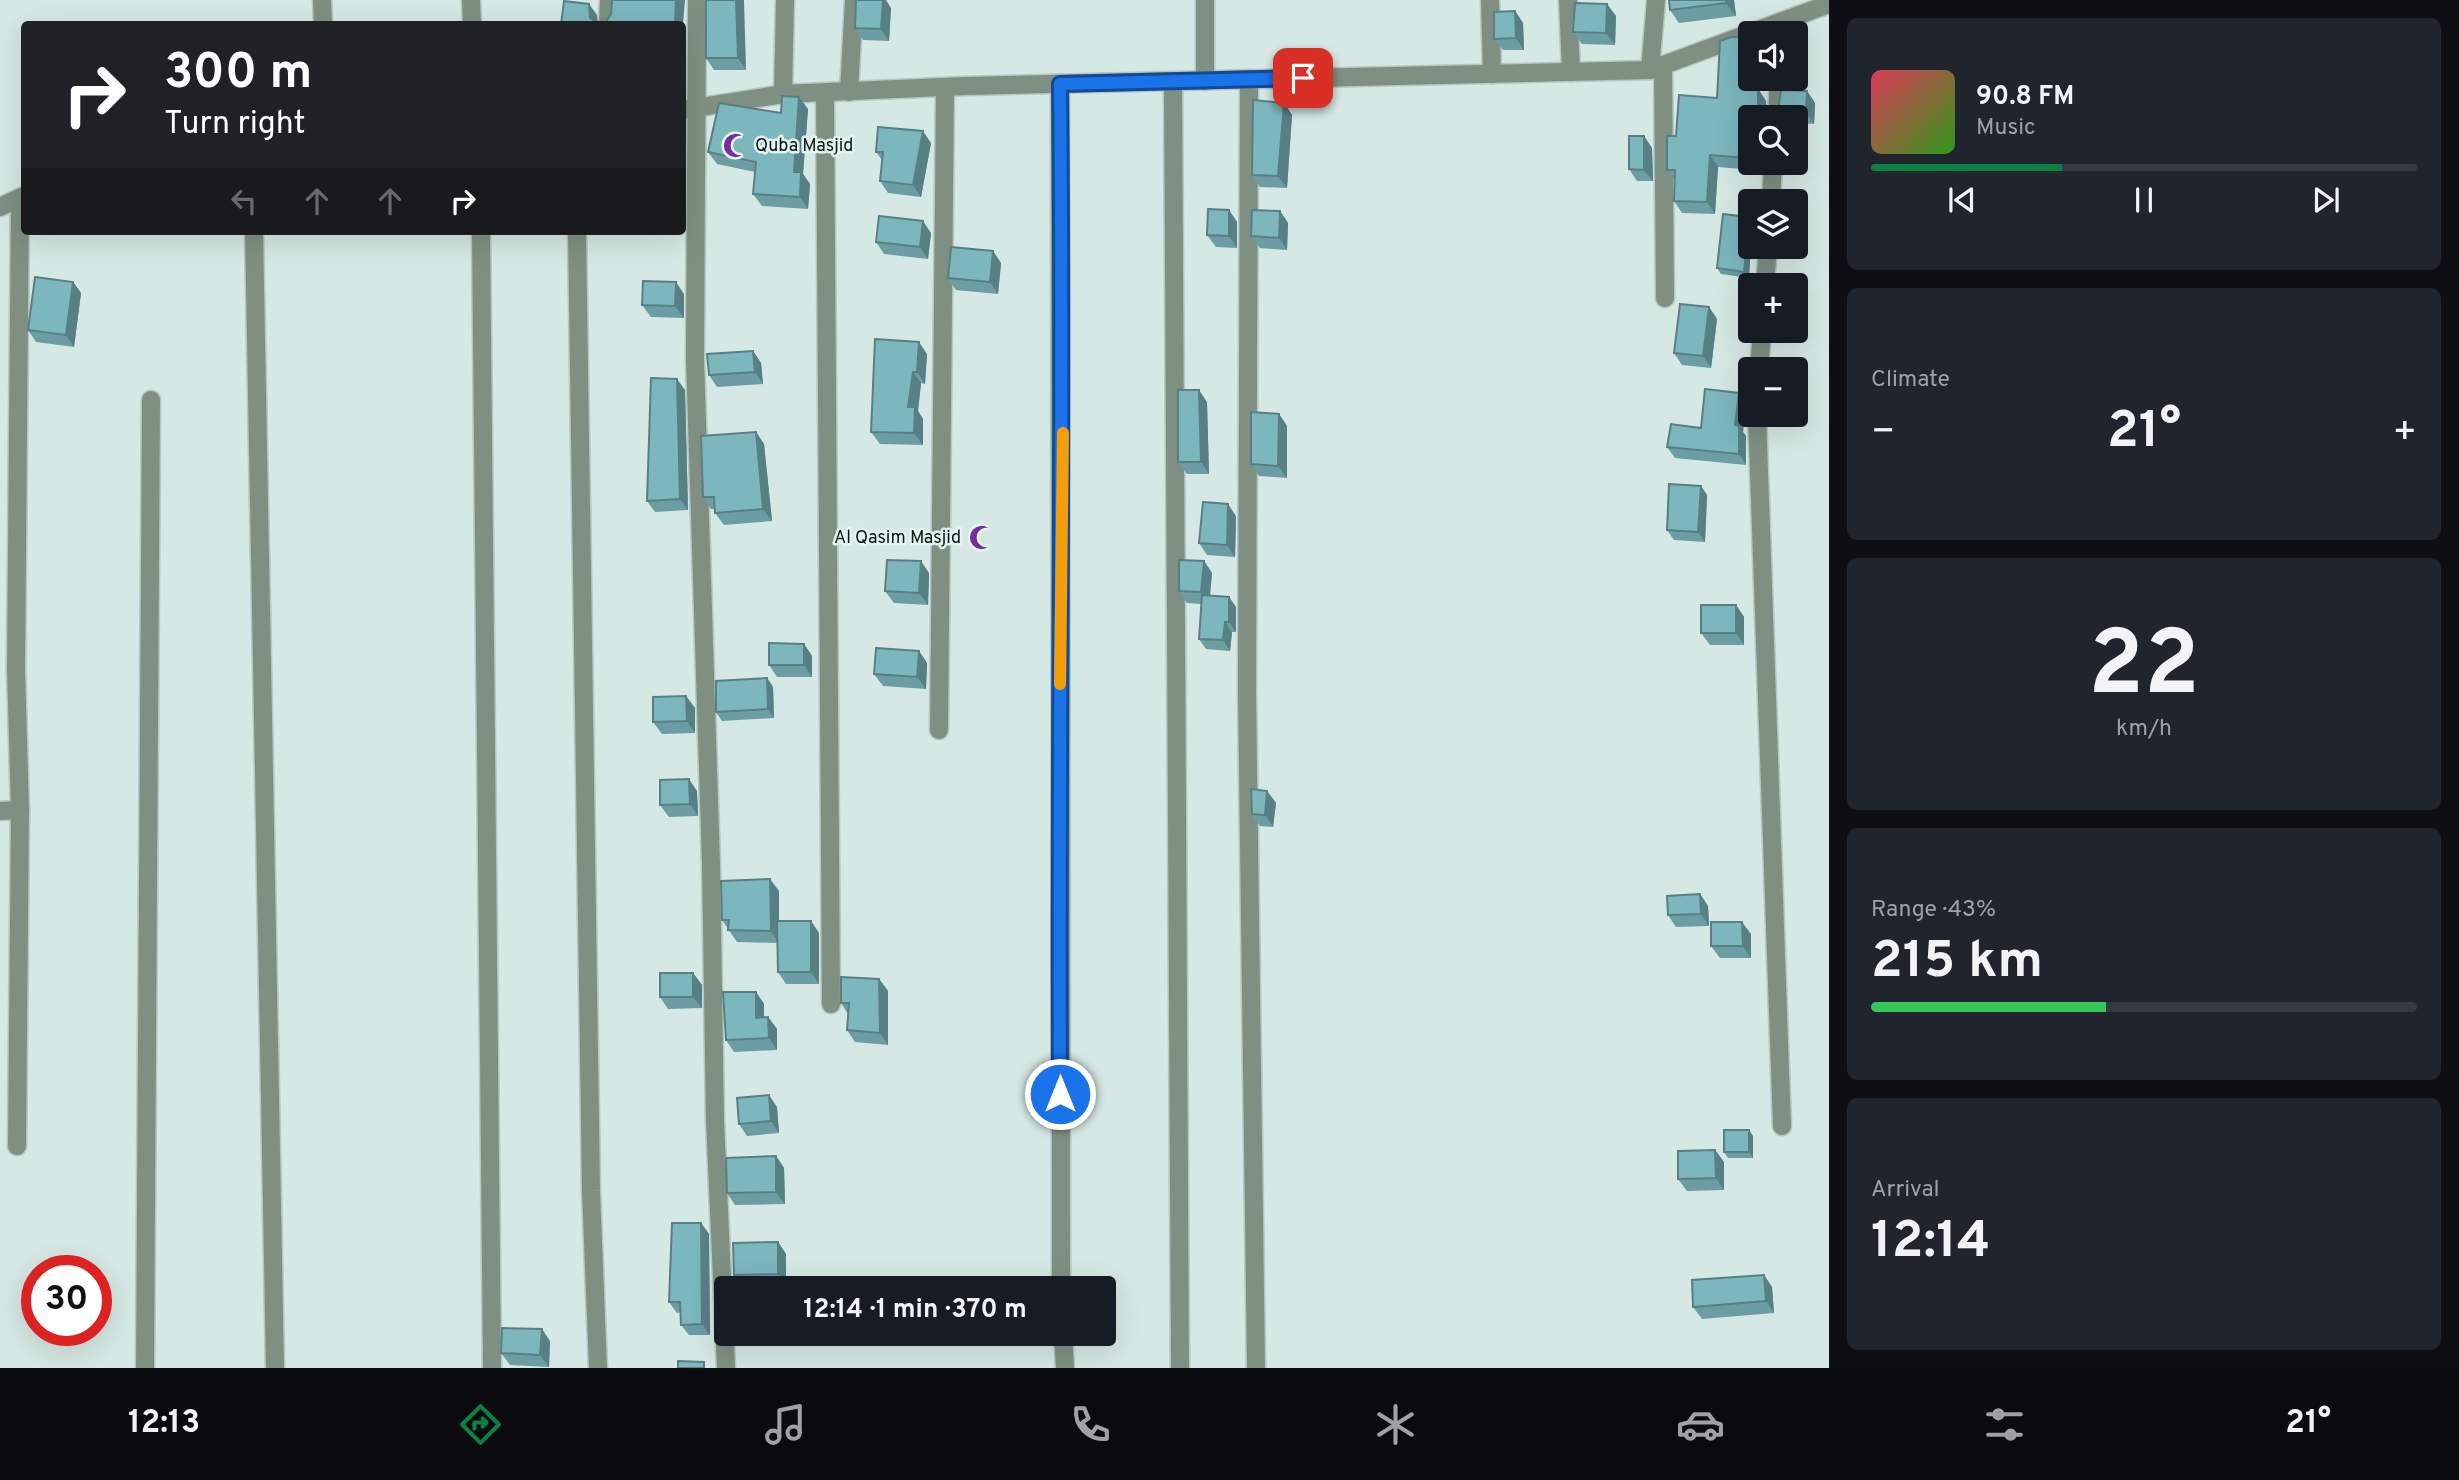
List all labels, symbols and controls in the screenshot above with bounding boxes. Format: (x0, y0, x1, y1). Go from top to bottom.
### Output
map controls (1738, 21, 1808, 427)
button: sound (1738, 21, 1808, 91)
text: 300 m (164, 44, 312, 106)
pin (1273, 48, 1333, 108)
icon: right (49, 49, 140, 140)
icon: arrive (1284, 59, 1322, 97)
text: 90.8 FM (1976, 81, 2074, 114)
text: Turn right (164, 105, 306, 145)
button: search (1738, 105, 1808, 175)
text: Music (1976, 114, 2036, 143)
mosque icon: Quba Masjid (721, 131, 749, 159)
place label: Quba Masjid (755, 135, 853, 158)
icon: previous (1943, 181, 1981, 219)
icon: pause (2125, 181, 2163, 219)
icon: next (2307, 181, 2345, 219)
icon: left (225, 182, 263, 220)
icon: ahead (298, 182, 336, 220)
icon: ahead (371, 182, 409, 220)
icon: right (444, 182, 482, 220)
button: layers (1738, 189, 1808, 259)
button: + (1738, 273, 1808, 343)
button: − (1738, 357, 1808, 427)
text: Climate (1871, 366, 1950, 395)
text: 21° (2107, 400, 2181, 466)
text: − (1871, 409, 1896, 458)
text: + (2392, 409, 2417, 458)
mosque icon: Al Qasim Masjid (967, 523, 995, 551)
place label: Al Qasim Masjid (834, 527, 961, 550)
text: 22 (2088, 612, 2200, 727)
text: km/h (2116, 715, 2172, 744)
text: Range · 43% (1871, 896, 1996, 925)
text: 215 km (1871, 930, 2043, 996)
position arrow (1023, 1057, 1097, 1131)
text: Arrival (1871, 1176, 1940, 1205)
text: 12:14 (1871, 1210, 1991, 1276)
speed limit sign: 30 (21, 1255, 112, 1346)
text: 12:14 · 1 min · 370 m (803, 1294, 1027, 1327)
icon: directions (456, 1400, 505, 1449)
icon: music (761, 1400, 810, 1449)
icon: phone (1066, 1400, 1115, 1449)
icon: climate (1371, 1400, 1420, 1449)
icon: car (1676, 1400, 1725, 1449)
icon: filters (1980, 1400, 2029, 1449)
text: 12:13 (128, 1404, 200, 1444)
text: 21° (2285, 1404, 2331, 1444)

